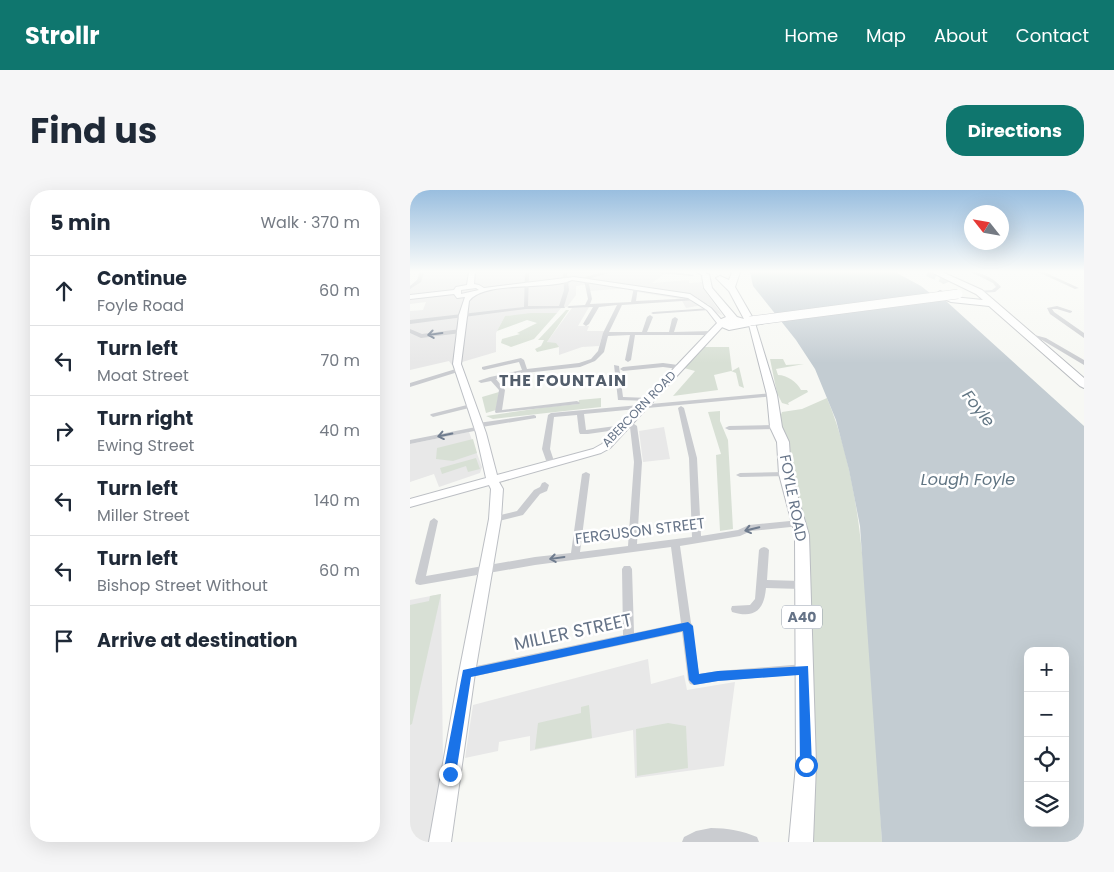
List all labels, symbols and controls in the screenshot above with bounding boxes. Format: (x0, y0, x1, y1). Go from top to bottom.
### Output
text: Strollr (25, 19, 100, 52)
text: Home (784, 23, 838, 48)
text: Map (866, 23, 906, 48)
text: About (934, 23, 988, 48)
text: Contact (1016, 23, 1089, 48)
button: Directions (946, 105, 1084, 156)
text: Find us (30, 106, 157, 155)
north arrow (964, 205, 1009, 250)
text: 5 min (50, 208, 111, 237)
text: Walk · 370 m (260, 211, 360, 234)
text: Continue (97, 265, 187, 292)
icon: ahead (50, 277, 78, 305)
text: 60 m (319, 279, 360, 302)
text: Foyle Road (97, 294, 184, 317)
one-way arrow (427, 329, 443, 339)
text: Turn left (97, 335, 178, 362)
icon: left (50, 347, 78, 375)
text: 70 m (320, 349, 360, 372)
text: Moat Street (97, 364, 189, 387)
street label: ABERCORN ROAD (598, 367, 679, 450)
district label: THE FOUNTAIN (499, 369, 627, 392)
water label: Foyle (957, 385, 1000, 432)
text: Turn right (97, 405, 193, 432)
icon: right (50, 417, 78, 445)
text: 40 m (319, 419, 360, 442)
one-way arrow (437, 431, 453, 441)
text: Ewing Street (97, 434, 194, 457)
street label: FOYLE ROAD (775, 453, 812, 543)
water label: Lough Foyle (921, 468, 1015, 491)
text: Turn left (97, 475, 178, 502)
icon: left (50, 487, 78, 515)
text: 140 m (314, 489, 360, 512)
text: Miller Street (97, 504, 190, 527)
street label: FERGUSON STREET (574, 512, 706, 549)
one-way arrow (744, 525, 760, 534)
text: Turn left (97, 545, 178, 572)
one-way arrow (549, 553, 565, 563)
icon: left (50, 557, 78, 585)
text: 60 m (319, 559, 360, 582)
text: Bishop Street Without (97, 574, 268, 597)
road number: A40 (782, 606, 822, 628)
street label: MILLER STREET (512, 607, 634, 656)
icon: arrive (50, 627, 78, 655)
text: Arrive at destination (97, 627, 298, 654)
map controls (1024, 647, 1069, 827)
button: + (1024, 647, 1069, 692)
button: − (1024, 692, 1069, 737)
button: locate (1024, 737, 1069, 782)
route start (795, 754, 818, 777)
route end (439, 763, 462, 786)
button: layers (1024, 782, 1069, 827)

